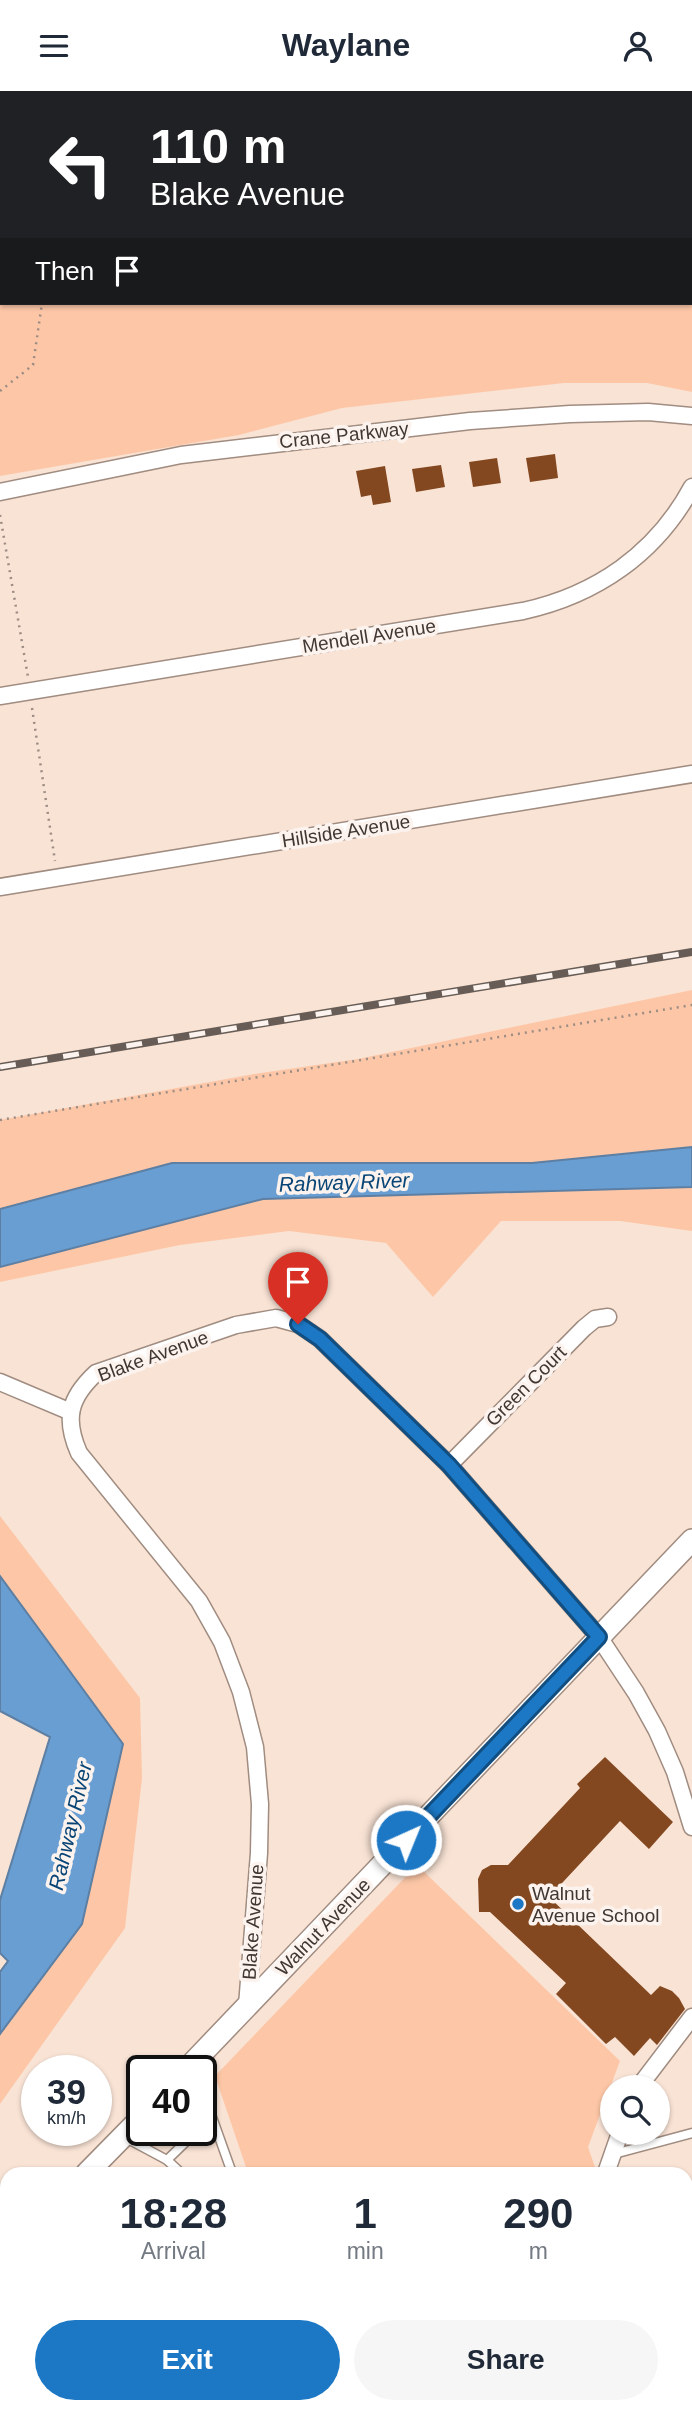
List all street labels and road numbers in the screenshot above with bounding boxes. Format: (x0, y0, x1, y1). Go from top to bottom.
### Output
street label: Crane Parkway (278, 418, 410, 452)
street label: Mendell Avenue (301, 615, 437, 657)
street label: Hillside Avenue (280, 810, 412, 852)
street label: Blake Avenue (95, 1326, 211, 1386)
street label: Green Court (482, 1341, 571, 1430)
street label: Blake Avenue (238, 1863, 268, 1981)
street label: Walnut Avenue (271, 1874, 375, 1980)

